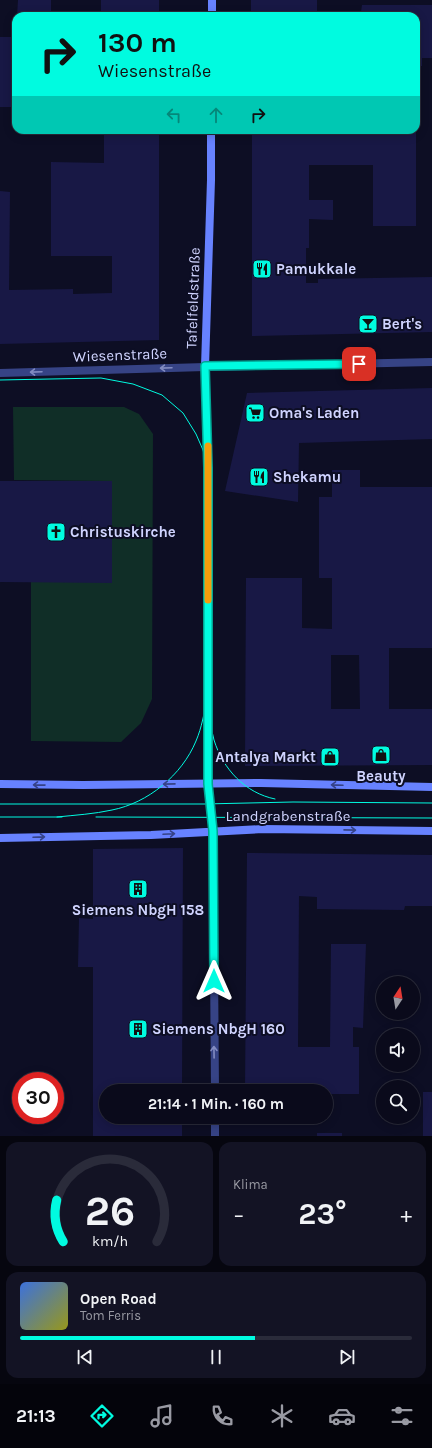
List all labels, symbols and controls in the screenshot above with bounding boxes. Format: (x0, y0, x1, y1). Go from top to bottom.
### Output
text: 130 m (98, 26, 177, 59)
icon: right (32, 28, 84, 80)
text: Wiesenstraße (98, 60, 211, 82)
icon: left (163, 104, 185, 126)
icon: ahead (205, 104, 227, 126)
icon: right (247, 104, 269, 126)
street label: Tafelfeldstraße (182, 247, 204, 349)
restaurant icon: Pamukkale (251, 258, 273, 280)
place label: Pamukkale (276, 260, 356, 278)
bar icon: Bert's (357, 313, 379, 335)
place label: Bert's (382, 315, 422, 333)
street label: Wiesenstraße (73, 344, 167, 366)
pin (342, 347, 376, 381)
icon: arrive (348, 353, 370, 375)
one-way arrow (160, 364, 173, 372)
one-way arrow (30, 368, 43, 376)
supermarket icon: Oma's Laden (244, 402, 266, 424)
place label: Oma's Laden (269, 404, 359, 422)
restaurant icon: Shekamu (248, 466, 270, 488)
place label: Shekamu (273, 468, 341, 486)
church icon: Christuskirche (45, 521, 67, 543)
place label: Christuskirche (70, 523, 176, 541)
shop icon: Beauty (370, 744, 392, 766)
shop icon: Antalya Markt (319, 746, 341, 768)
place label: Antalya Markt (215, 748, 316, 766)
place label: Beauty (356, 767, 406, 785)
one-way arrow (163, 780, 176, 788)
one-way arrow (33, 781, 46, 788)
one-way arrow (331, 781, 344, 789)
street label: Landgrabenstraße (225, 807, 351, 825)
one-way arrow (343, 826, 356, 834)
one-way arrow (162, 830, 175, 837)
one-way arrow (32, 833, 45, 841)
building icon: Siemens NbgH 158 (127, 878, 149, 900)
place label: Siemens NbgH 158 (72, 901, 204, 919)
position arrow (193, 960, 235, 1002)
north arrow (376, 976, 420, 1020)
map controls (376, 976, 420, 1124)
building icon: Siemens NbgH 160 (127, 1018, 149, 1040)
place label: Siemens NbgH 160 (152, 1020, 285, 1038)
button: sound (376, 1028, 420, 1072)
one-way arrow (211, 1046, 218, 1059)
speed limit sign: 30 (12, 1072, 64, 1124)
button: search (376, 1080, 420, 1124)
text: 21:14 · 1 Min. · 160 m (148, 1095, 284, 1113)
text: Klima (233, 1177, 268, 1192)
text: 26 (84, 1187, 135, 1235)
text: 23° (298, 1196, 347, 1232)
text: − (233, 1202, 245, 1228)
text: + (400, 1202, 412, 1228)
text: km/h (91, 1233, 128, 1250)
text: Open Road (80, 1290, 157, 1308)
text: Tom Ferris (80, 1308, 141, 1323)
icon: previous (74, 1346, 96, 1368)
icon: pause (205, 1346, 227, 1368)
icon: next (336, 1346, 358, 1368)
icon: directions (88, 1402, 116, 1430)
icon: music (148, 1402, 176, 1430)
icon: phone (208, 1402, 236, 1430)
icon: climate (268, 1402, 296, 1430)
icon: car (328, 1402, 356, 1430)
icon: filters (388, 1402, 416, 1430)
text: 21:13 (16, 1405, 56, 1427)

